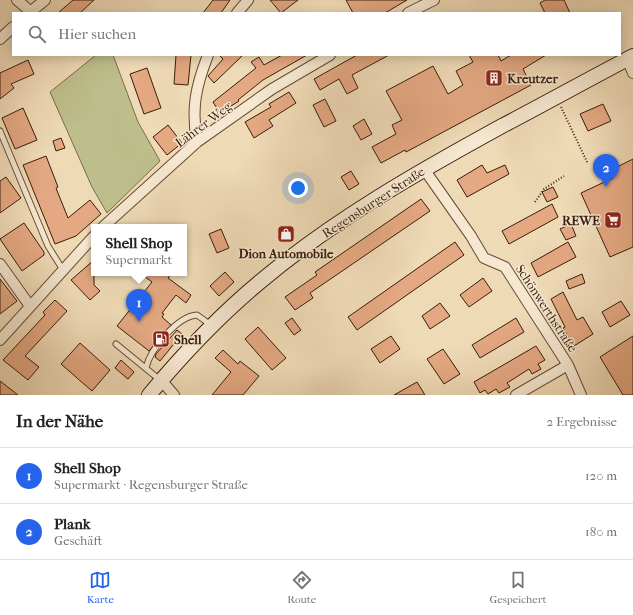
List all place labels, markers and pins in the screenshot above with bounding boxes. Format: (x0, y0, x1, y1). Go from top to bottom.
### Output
building icon: Kreutzer (484, 68, 504, 88)
place label: Kreutzer (507, 71, 558, 86)
pin: 2 (593, 154, 619, 187)
supermarket icon: REWE (603, 210, 623, 230)
place label: REWE (562, 213, 600, 228)
shop icon: Dion Automobile (276, 224, 296, 244)
place label: Dion Automobile (238, 246, 334, 261)
pin: 1 (126, 289, 152, 322)
fuel station icon: Shell (151, 329, 171, 349)
place label: Shell (174, 332, 202, 347)

